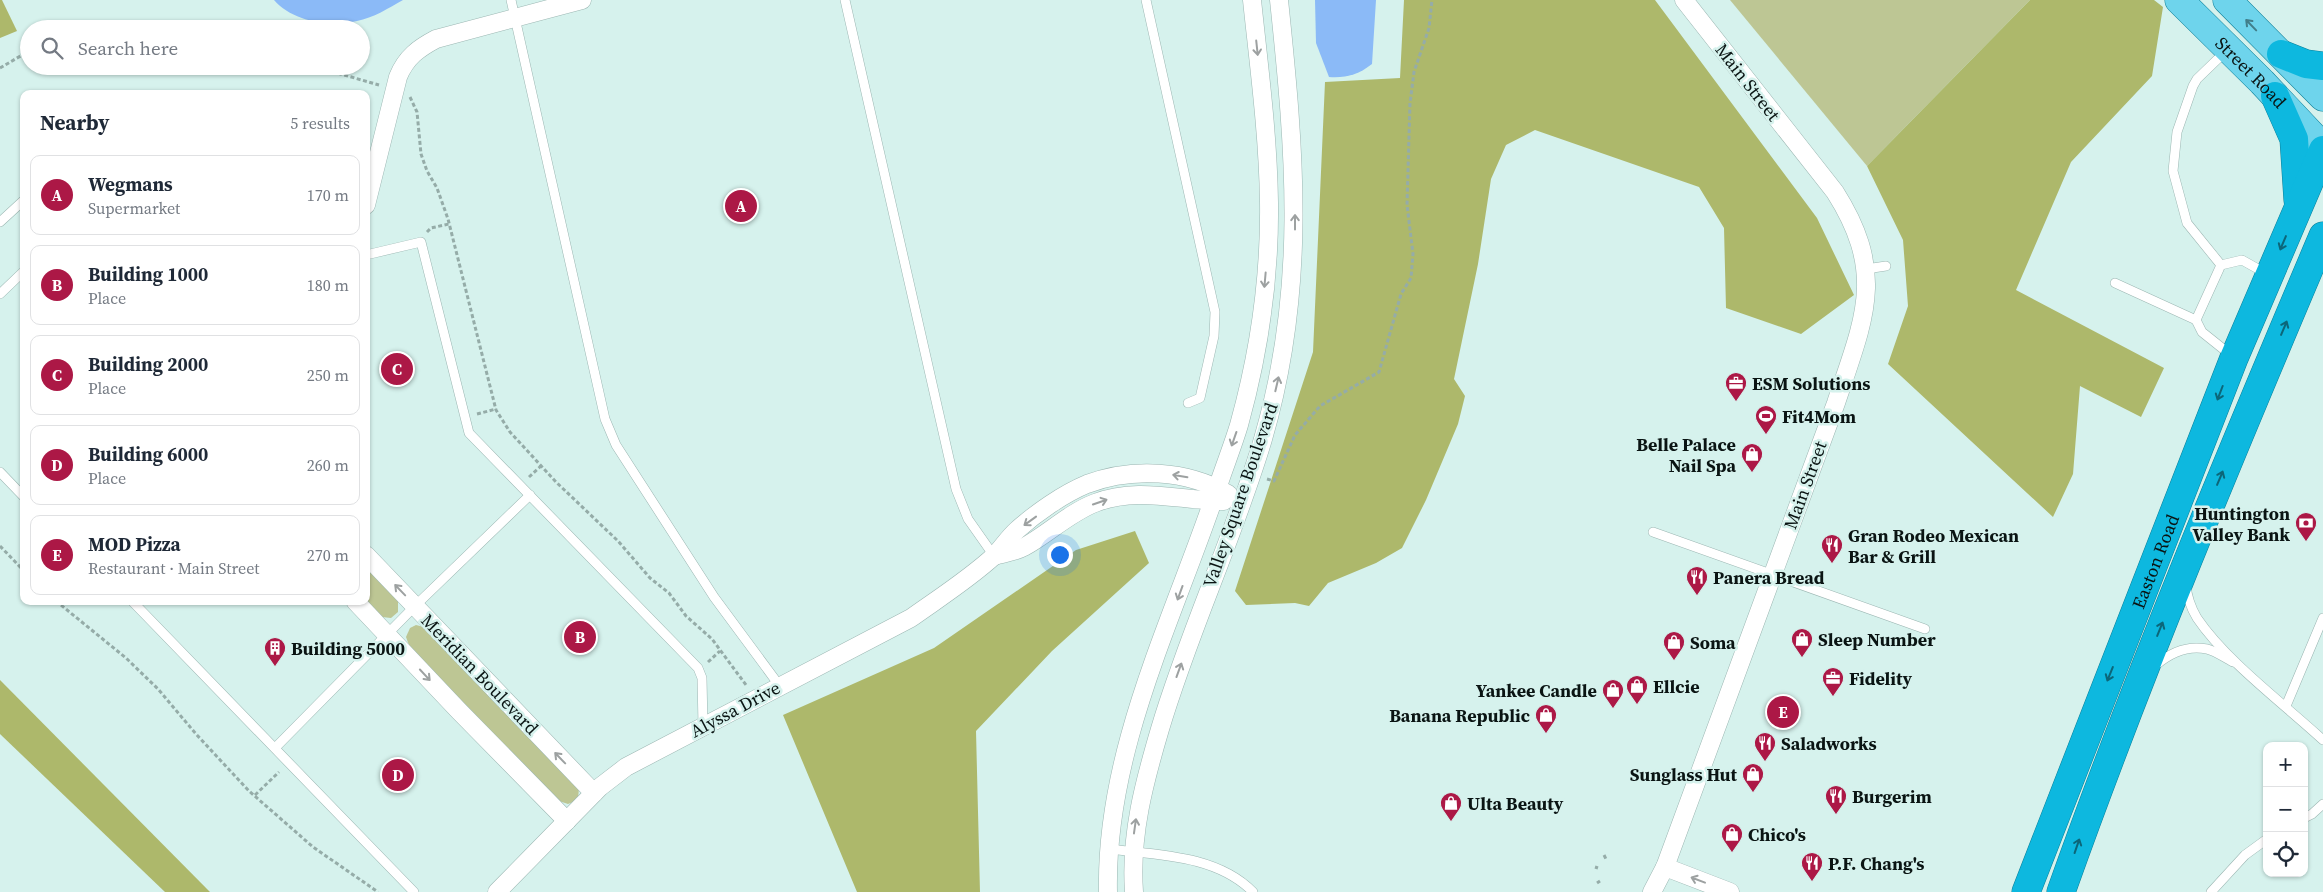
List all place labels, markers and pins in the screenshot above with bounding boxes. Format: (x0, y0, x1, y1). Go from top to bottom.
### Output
pin: A (725, 187, 757, 225)
pin: C (381, 350, 413, 388)
office icon: ESM Solutions (1724, 371, 1748, 402)
place label: ESM Solutions (1752, 371, 1871, 396)
sports icon: Fit4Mom (1754, 404, 1778, 435)
place label: Fit4Mom (1782, 404, 1856, 429)
place label: Belle Palace Nail Spa (1636, 432, 1736, 478)
shop icon: Belle Palace Nail Spa (1740, 442, 1764, 473)
place label: Huntington Valley Bank (2193, 501, 2290, 547)
bank icon: Huntington Valley Bank (2294, 511, 2318, 542)
place label: Gran Rodeo Mexican Bar & Grill (1848, 523, 2019, 569)
restaurant icon: Gran Rodeo Mexican Bar & Grill (1820, 533, 1844, 564)
restaurant icon: Panera Bread (1685, 565, 1709, 596)
place label: Panera Bread (1713, 565, 1825, 590)
pin: B (564, 618, 596, 656)
shop icon: Sleep Number (1790, 627, 1814, 658)
place label: Sleep Number (1818, 627, 1936, 652)
shop icon: Soma (1662, 630, 1686, 661)
place label: Soma (1690, 630, 1736, 655)
building icon: Building 5000 (263, 636, 287, 667)
place label: Building 5000 (291, 636, 405, 661)
office icon: Fidelity (1821, 666, 1845, 697)
place label: Fidelity (1849, 666, 1912, 691)
shop icon: Ellcie (1625, 674, 1649, 705)
place label: Ellcie (1653, 674, 1700, 699)
place label: Yankee Candle (1476, 678, 1597, 703)
shop icon: Yankee Candle (1601, 678, 1625, 709)
pin: E (1767, 693, 1799, 731)
place label: Banana Republic (1389, 703, 1530, 728)
shop icon: Banana Republic (1534, 703, 1558, 734)
restaurant icon: Saladworks (1753, 731, 1777, 762)
place label: Saladworks (1781, 731, 1877, 756)
pin: D (382, 756, 414, 794)
place label: Sunglass Hut (1630, 762, 1738, 787)
shop icon: Sunglass Hut (1741, 762, 1765, 793)
restaurant icon: Burgerim (1824, 784, 1848, 815)
place label: Burgerim (1852, 784, 1932, 809)
shop icon: Ulta Beauty (1439, 791, 1463, 822)
place label: Ulta Beauty (1467, 791, 1564, 816)
shop icon: Chico's (1720, 822, 1744, 853)
place label: Chico's (1748, 822, 1806, 847)
restaurant icon: P.F. Chang's (1800, 851, 1824, 882)
place label: P.F. Chang's (1828, 851, 1924, 876)

